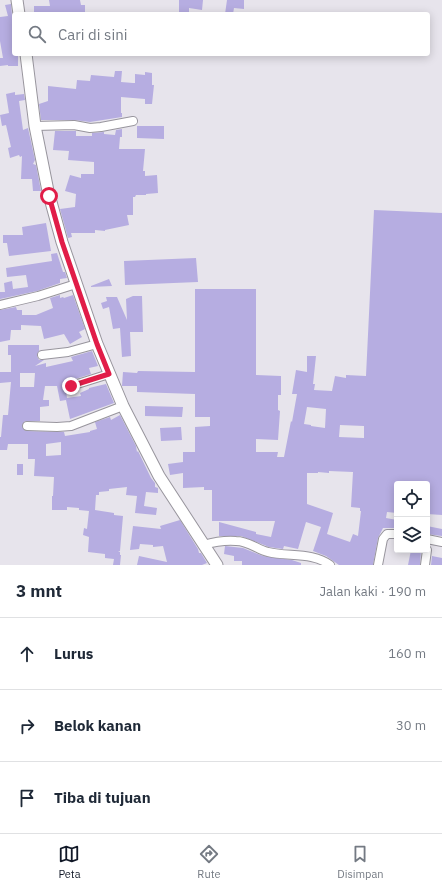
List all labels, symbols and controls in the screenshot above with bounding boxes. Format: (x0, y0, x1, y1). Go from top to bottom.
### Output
search box (12, 12, 430, 56)
icon: search (26, 23, 48, 45)
text: Cari di sini (58, 25, 127, 44)
route start (40, 187, 58, 205)
route end (62, 377, 80, 395)
map controls (394, 481, 430, 553)
button: locate (394, 481, 430, 517)
button: layers (394, 517, 430, 553)
text: 3 mnt (16, 580, 62, 602)
text: Jalan kaki · 190 m (319, 583, 426, 600)
icon: ahead (16, 643, 38, 665)
text: Lurus (54, 644, 93, 663)
text: 160 m (388, 645, 426, 662)
icon: right (16, 715, 38, 737)
text: Belok kanan (54, 716, 141, 735)
text: 30 m (396, 717, 426, 734)
icon: arrive (16, 787, 38, 809)
text: Tiba di tujuan (54, 788, 151, 807)
tab: Peta (58, 843, 81, 881)
tab: Rute (197, 843, 221, 881)
tab: Disimpan (337, 843, 384, 881)

